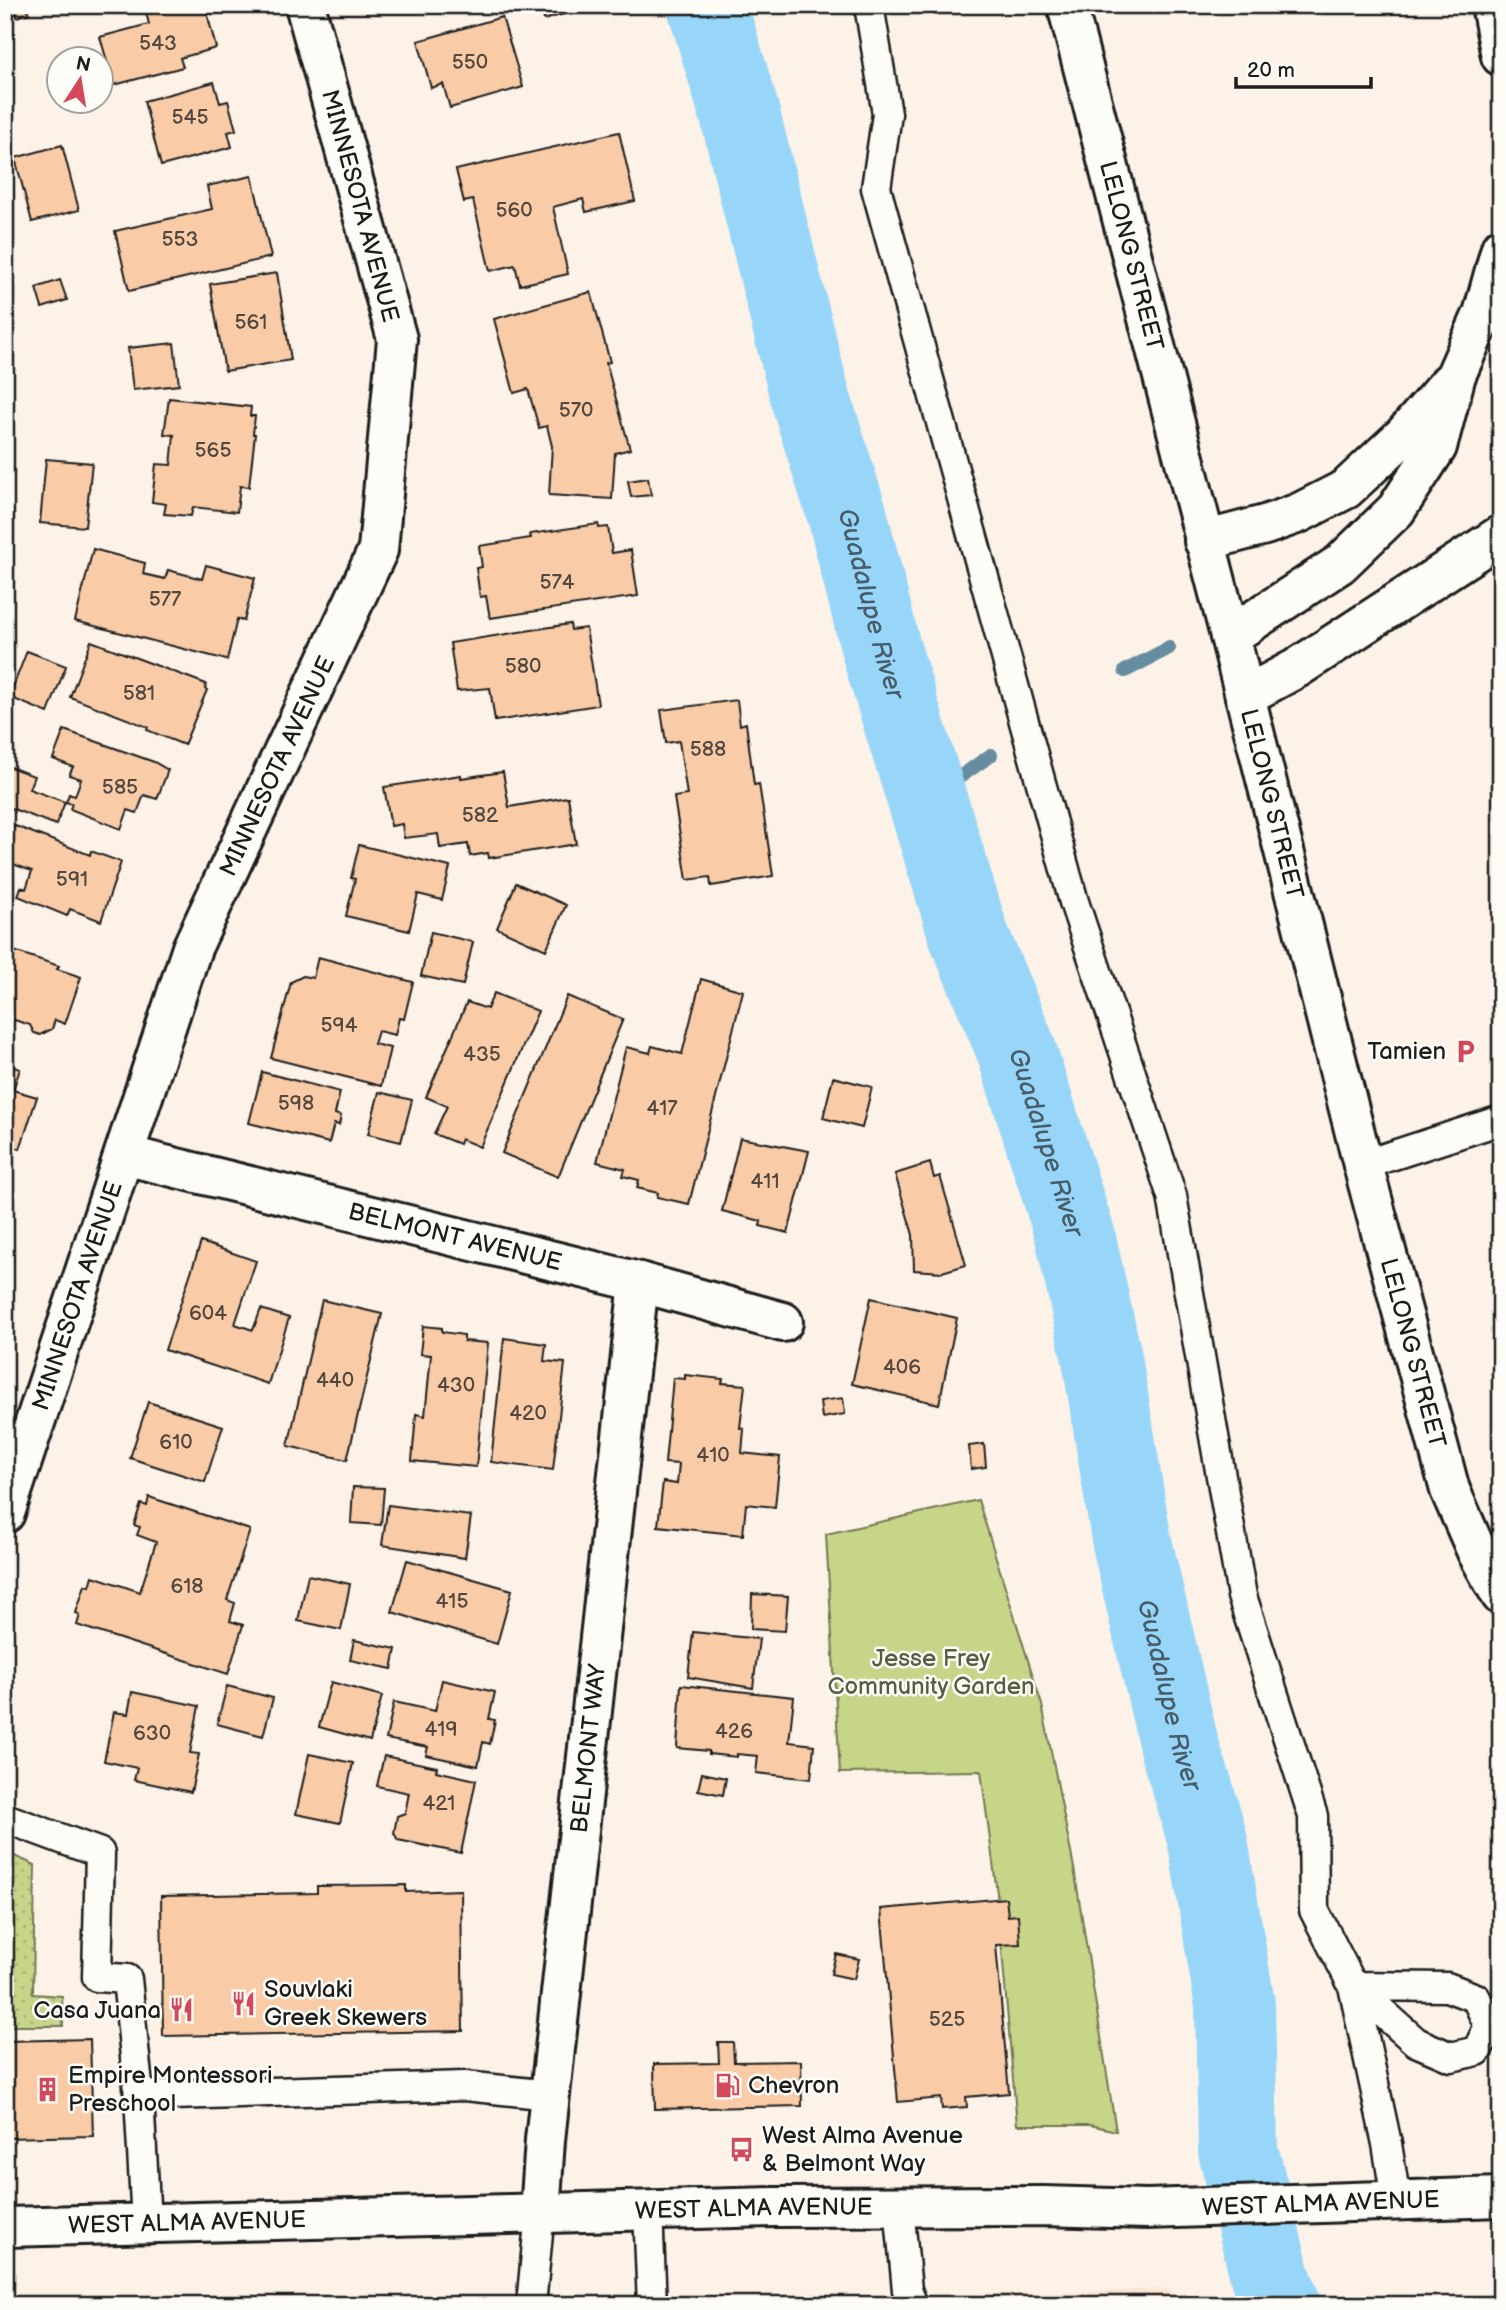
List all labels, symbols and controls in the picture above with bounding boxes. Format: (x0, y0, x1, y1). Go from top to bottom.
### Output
house number: 543 (139, 31, 177, 56)
north arrow (46, 46, 116, 116)
scale bar (1236, 46, 1371, 90)
house number: 550 (452, 50, 488, 75)
text: N (74, 52, 93, 78)
text: 20 m (1247, 58, 1295, 83)
street label: MINNESOTA AVENUE (315, 87, 405, 325)
house number: 545 (172, 105, 208, 130)
street label: LELONG STREET (1093, 158, 1170, 354)
house number: 560 (495, 198, 533, 223)
house number: 553 (162, 227, 198, 252)
house number: 561 (235, 310, 268, 335)
house number: 570 (559, 398, 593, 423)
house number: 565 (195, 438, 231, 463)
water label: Guadalupe River (831, 505, 911, 705)
house number: 574 (539, 570, 575, 595)
house number: 577 (149, 587, 182, 612)
street label: MINNESOTA AVENUE (213, 651, 341, 881)
house number: 580 (505, 654, 541, 679)
house number: 581 (123, 681, 155, 706)
street label: LELONG STREET (1234, 706, 1310, 902)
house number: 588 (690, 737, 726, 762)
house number: 585 (102, 775, 138, 800)
house number: 582 (462, 803, 499, 828)
house number: 591 (56, 867, 88, 892)
house number: 594 (321, 1013, 358, 1038)
place label: Tamien (1367, 1037, 1446, 1066)
parking icon: Tamien (1452, 1037, 1480, 1065)
house number: 435 (463, 1042, 501, 1067)
water label: Guadalupe River (1001, 1044, 1091, 1242)
house number: 598 (278, 1091, 314, 1116)
house number: 417 (646, 1096, 678, 1121)
house number: 411 (750, 1169, 780, 1194)
street label: MINNESOTA AVENUE (26, 1177, 128, 1414)
street label: BELMONT AVENUE (345, 1196, 565, 1277)
street label: LELONG STREET (1374, 1255, 1453, 1451)
house number: 604 (189, 1301, 227, 1326)
house number: 406 (883, 1355, 921, 1380)
house number: 440 (316, 1368, 354, 1393)
house number: 430 (437, 1373, 475, 1398)
house number: 420 (509, 1401, 547, 1426)
house number: 610 (159, 1430, 193, 1455)
house number: 410 (696, 1443, 730, 1468)
house number: 618 (170, 1574, 204, 1599)
house number: 415 (436, 1589, 468, 1614)
water label: Guadalupe River (1130, 1597, 1209, 1796)
park label: Jesse Frey Community Garden (827, 1644, 1035, 1701)
street label: BELMONT WAY (564, 1662, 612, 1834)
house number: 419 (424, 1717, 458, 1742)
house number: 426 (715, 1719, 753, 1744)
house number: 630 (133, 1721, 171, 1746)
house number: 421 (422, 1791, 456, 1816)
place label: Souvlaki Greek Skewers (264, 1975, 427, 2032)
restaurant icon: Souvlaki Greek Skewers (230, 1989, 258, 2017)
place label: Casa Juana (33, 1996, 161, 2025)
restaurant icon: Casa Juana (167, 1996, 195, 2024)
house number: 525 (929, 2007, 965, 2032)
place label: Empire Montessori Preschool (68, 2061, 273, 2118)
fuel station icon: Chevron (714, 2071, 742, 2099)
place label: Chevron (748, 2071, 839, 2100)
building icon: Empire Montessori Preschool (34, 2075, 62, 2103)
place label: West Alma Avenue & Belmont Way (762, 2121, 963, 2178)
bus stop icon: West Alma Avenue & Belmont Way (728, 2135, 756, 2163)
street label: WEST ALMA AVENUE (1201, 2185, 1440, 2222)
street label: WEST ALMA AVENUE (634, 2192, 873, 2225)
street label: WEST ALMA AVENUE (68, 2205, 306, 2240)

